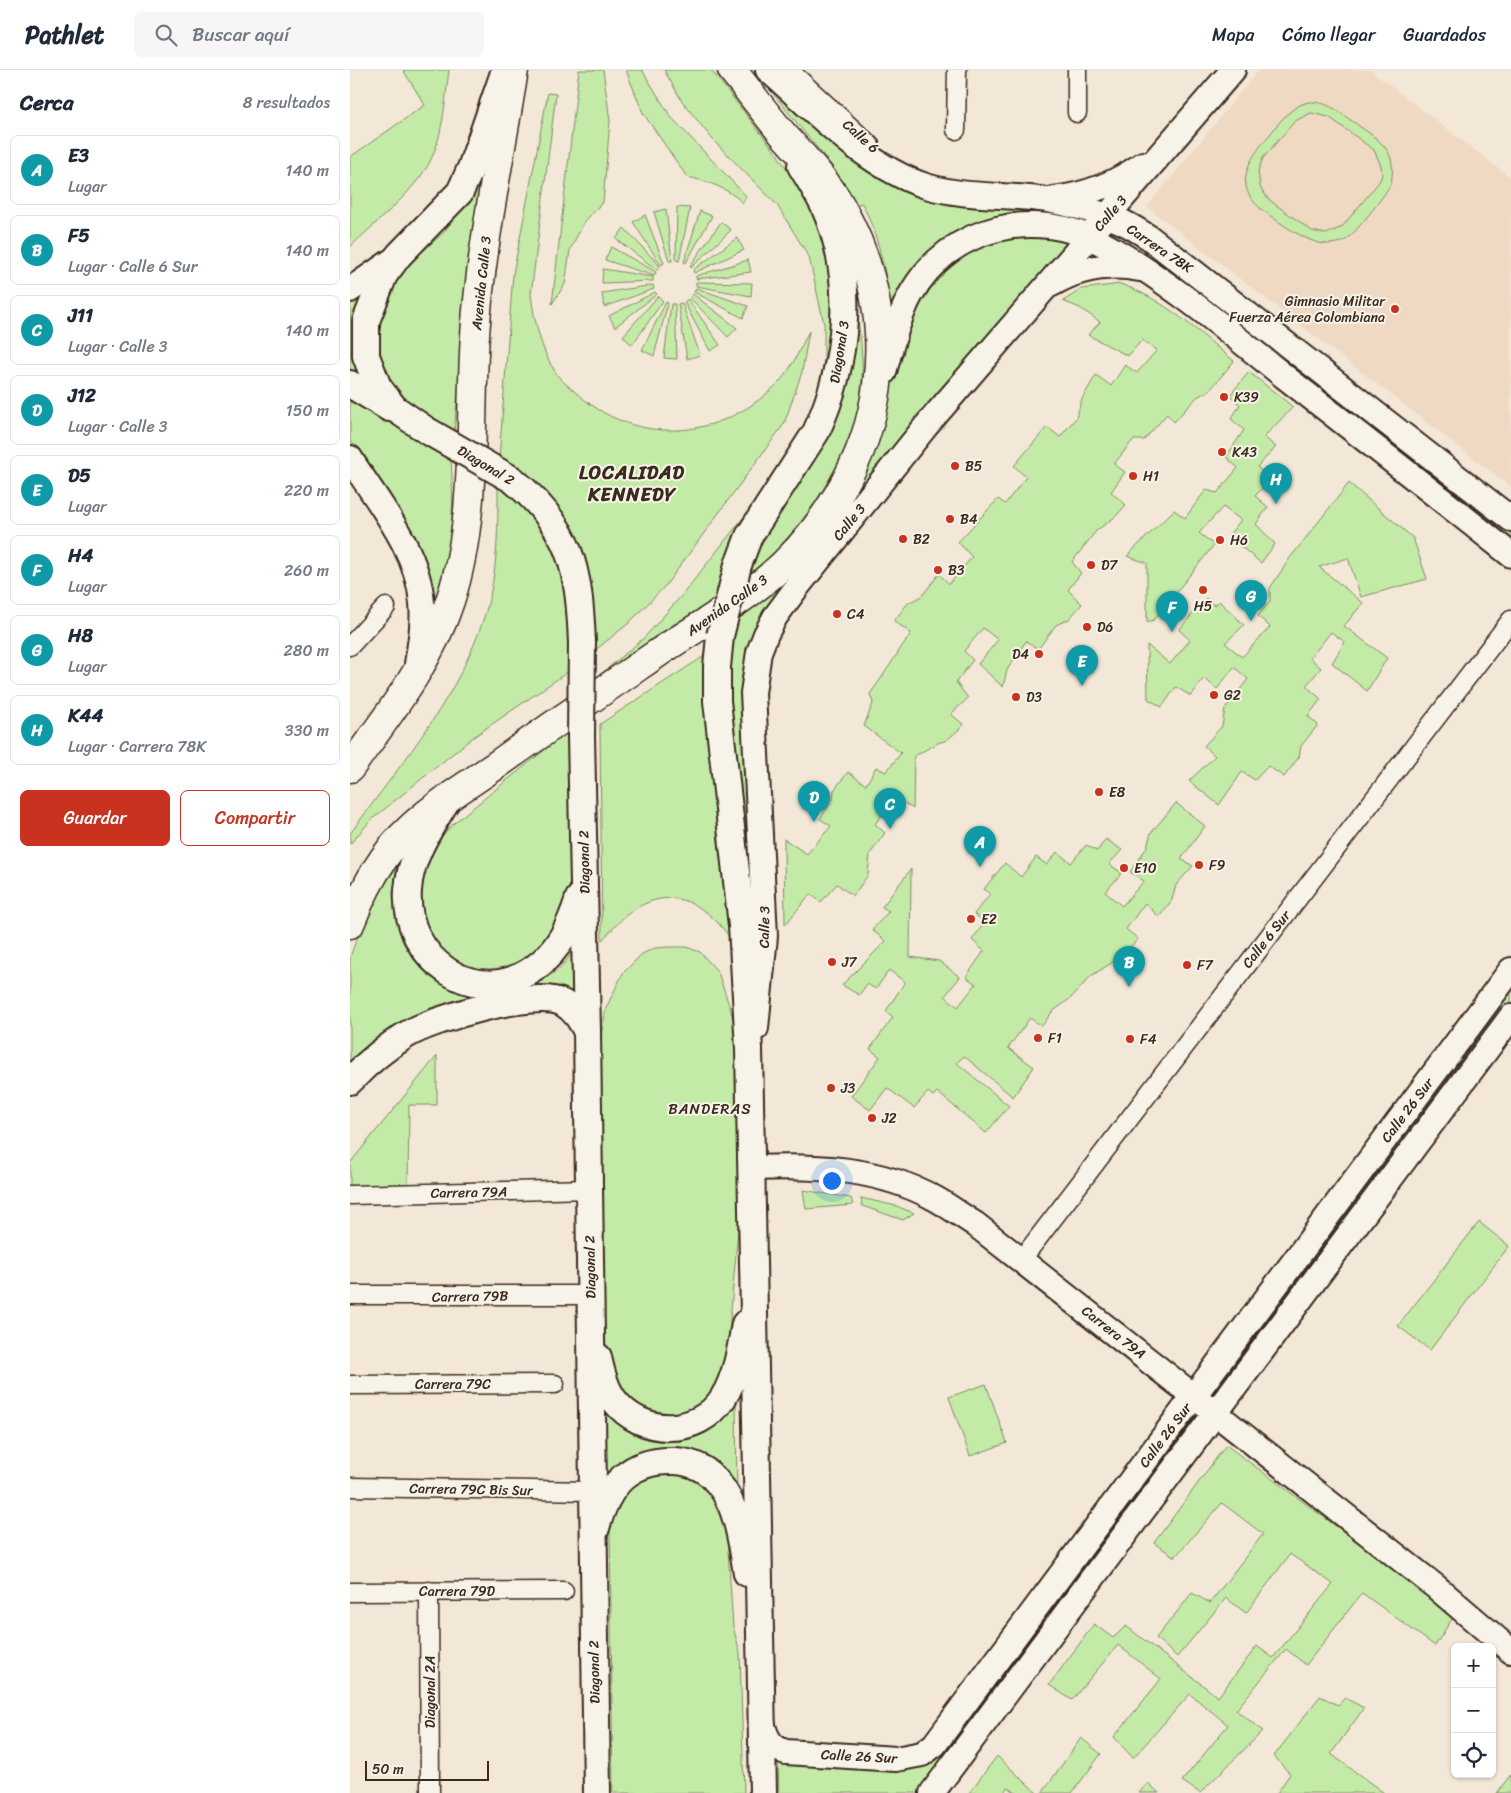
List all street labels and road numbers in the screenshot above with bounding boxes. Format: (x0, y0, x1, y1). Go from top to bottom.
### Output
street label: Calle 6 (836, 113, 885, 160)
street label: Calle 3 (1087, 189, 1134, 237)
street label: Carrera 78K (1121, 217, 1199, 281)
street label: Avenida Calle 3 (464, 234, 499, 332)
street label: Diagonal 3 (822, 319, 857, 385)
street label: Diagonal 2 (452, 438, 519, 493)
street label: Calle 3 (826, 498, 873, 547)
street label: Avenida Calle 3 (681, 568, 773, 643)
street label: Diagonal 2 (571, 830, 598, 894)
street label: Calle 6 Sur (1236, 904, 1298, 974)
street label: Calle 3 (752, 905, 777, 948)
street label: Calle 26 Sur (1374, 1071, 1441, 1148)
street label: Carrera 79A (430, 1179, 508, 1206)
street label: Diagonal 2 (577, 1235, 604, 1299)
street label: Carrera 79B (432, 1283, 509, 1310)
street label: Carrera 79A (1076, 1299, 1152, 1366)
street label: Carrera 79C (415, 1372, 491, 1397)
street label: Calle 26 Sur (1132, 1396, 1199, 1473)
street label: Carrera 79C Bis Sur (409, 1476, 534, 1503)
street label: Carrera 79D (419, 1579, 496, 1604)
street label: Diagonal 2 (581, 1640, 608, 1704)
street label: Diagonal 2A (418, 1656, 443, 1728)
street label: Calle 26 Sur (820, 1742, 899, 1771)

